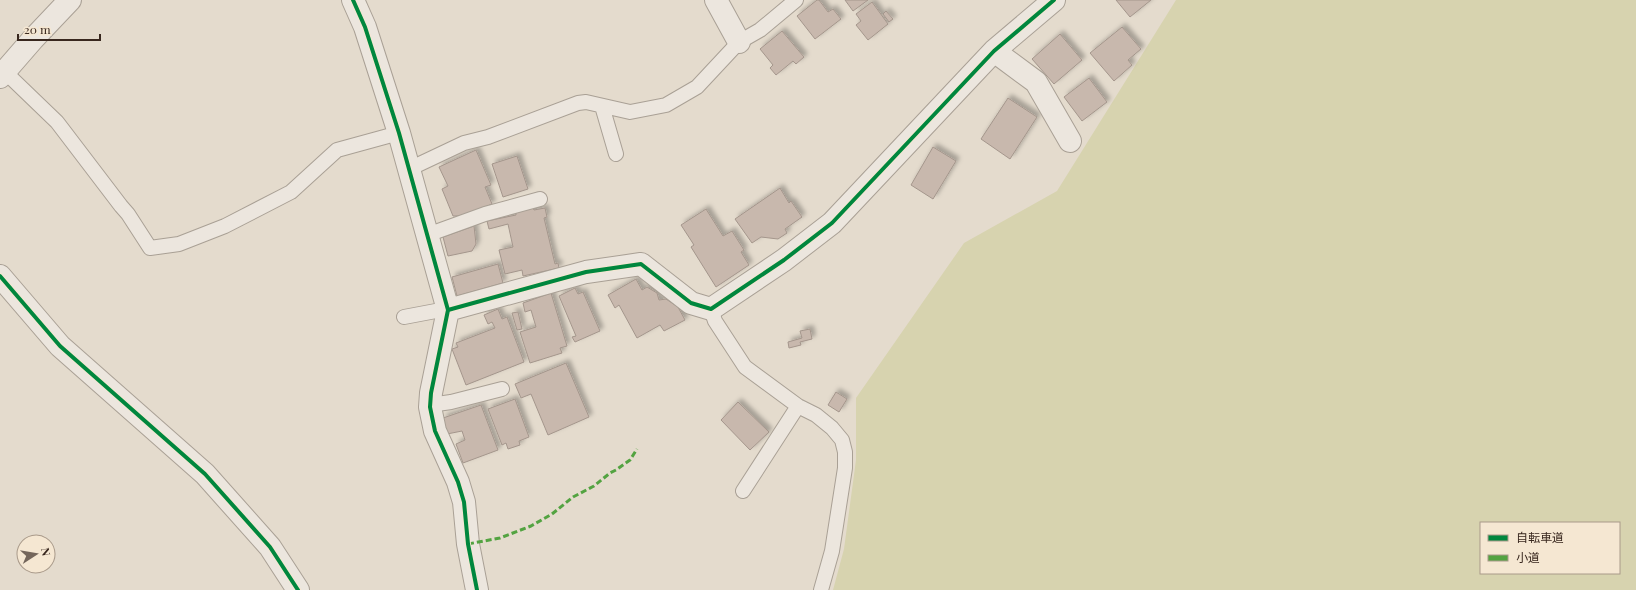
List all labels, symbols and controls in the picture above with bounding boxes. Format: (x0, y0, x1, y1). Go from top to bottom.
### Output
scale bar (18, 16, 100, 42)
text: 20 m (24, 21, 51, 37)
legend (1480, 522, 1620, 574)
text: 自転車道 (1516, 529, 1564, 545)
north arrow (16, 534, 56, 574)
text: N (38, 546, 54, 557)
text: 小道 (1516, 549, 1540, 565)

